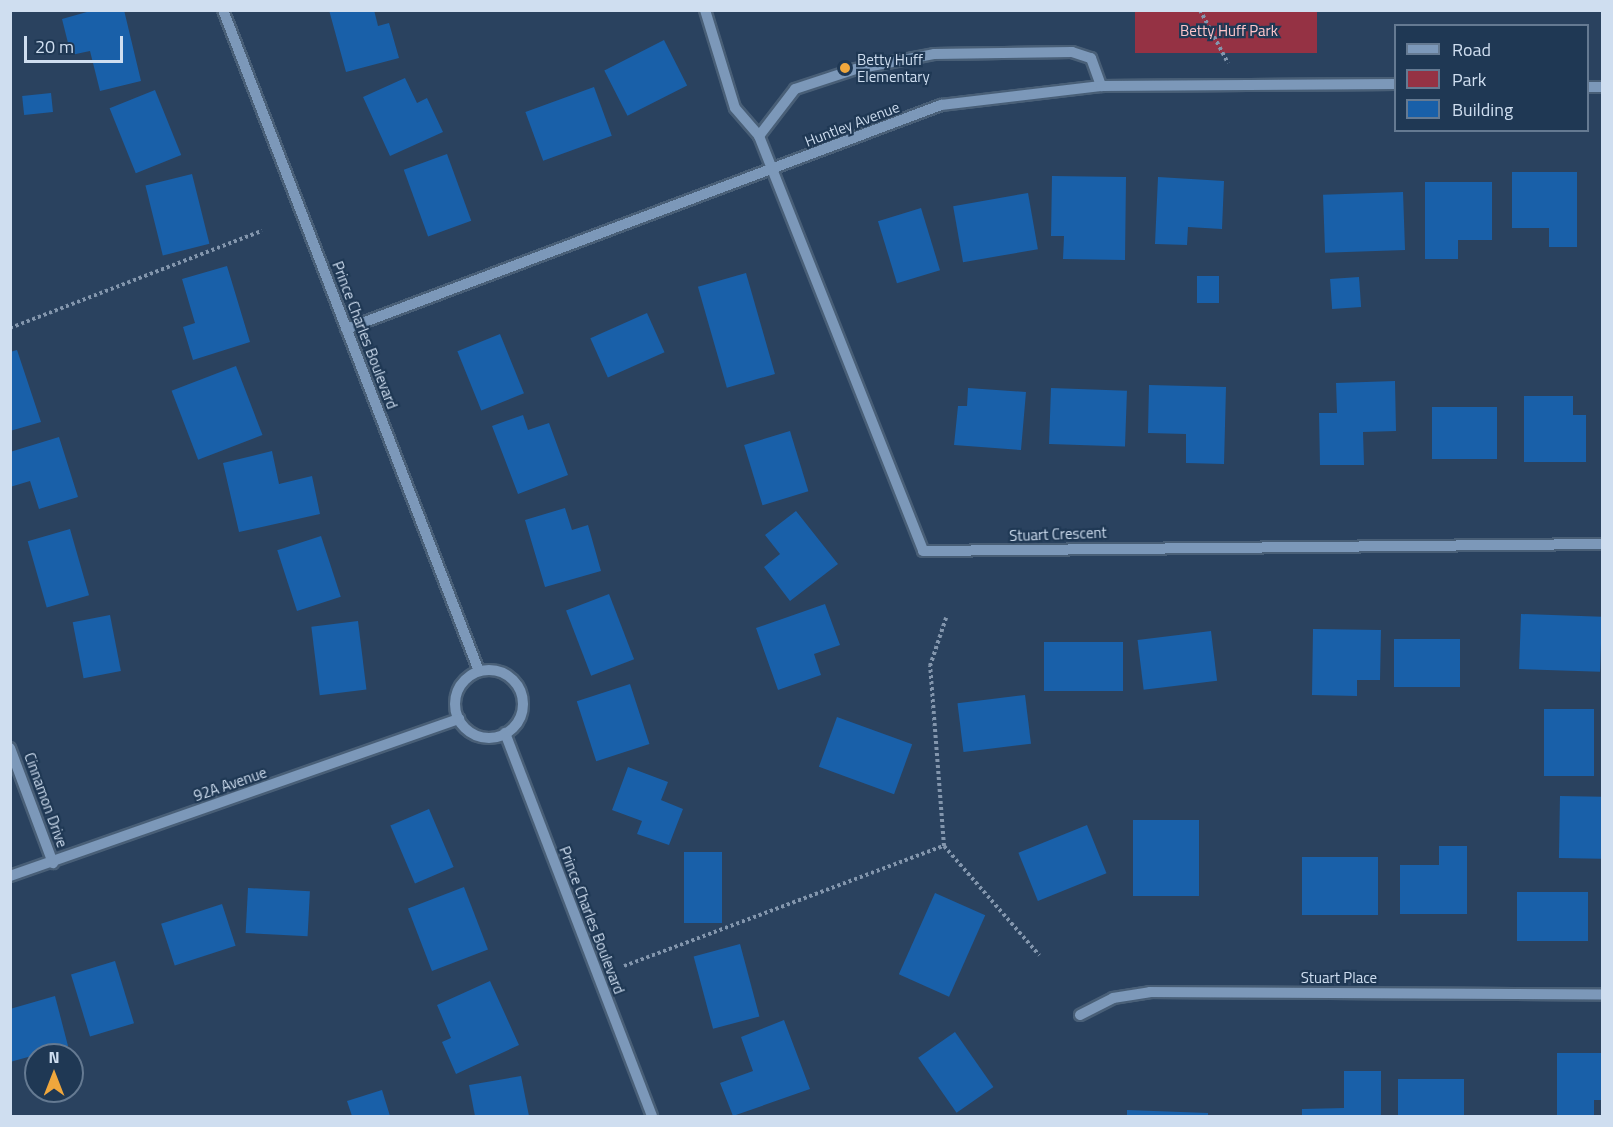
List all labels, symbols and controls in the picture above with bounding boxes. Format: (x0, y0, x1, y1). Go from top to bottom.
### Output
park label: Betty Huff Park (1180, 22, 1278, 40)
scale bar (27, 24, 126, 62)
legend (1394, 24, 1589, 132)
text: 20 m (35, 33, 74, 60)
text: Road (1452, 36, 1491, 63)
place label: Betty Huff Elementary (857, 50, 930, 85)
marker: Betty Huff Elementary (838, 61, 852, 75)
text: Park (1452, 66, 1486, 93)
text: Building (1452, 96, 1513, 123)
street label: Huntley Avenue (802, 98, 902, 150)
street label: Prince Charles Boulevard (329, 259, 401, 411)
street label: Stuart Crescent (1009, 523, 1107, 545)
street label: Cinnamon Drive (20, 750, 72, 850)
street label: 92A Avenue (191, 763, 269, 805)
street label: Prince Charles Boulevard (556, 844, 628, 996)
street label: Stuart Place (1301, 969, 1377, 987)
north arrow (24, 1043, 84, 1103)
text: N (48, 1045, 60, 1069)

